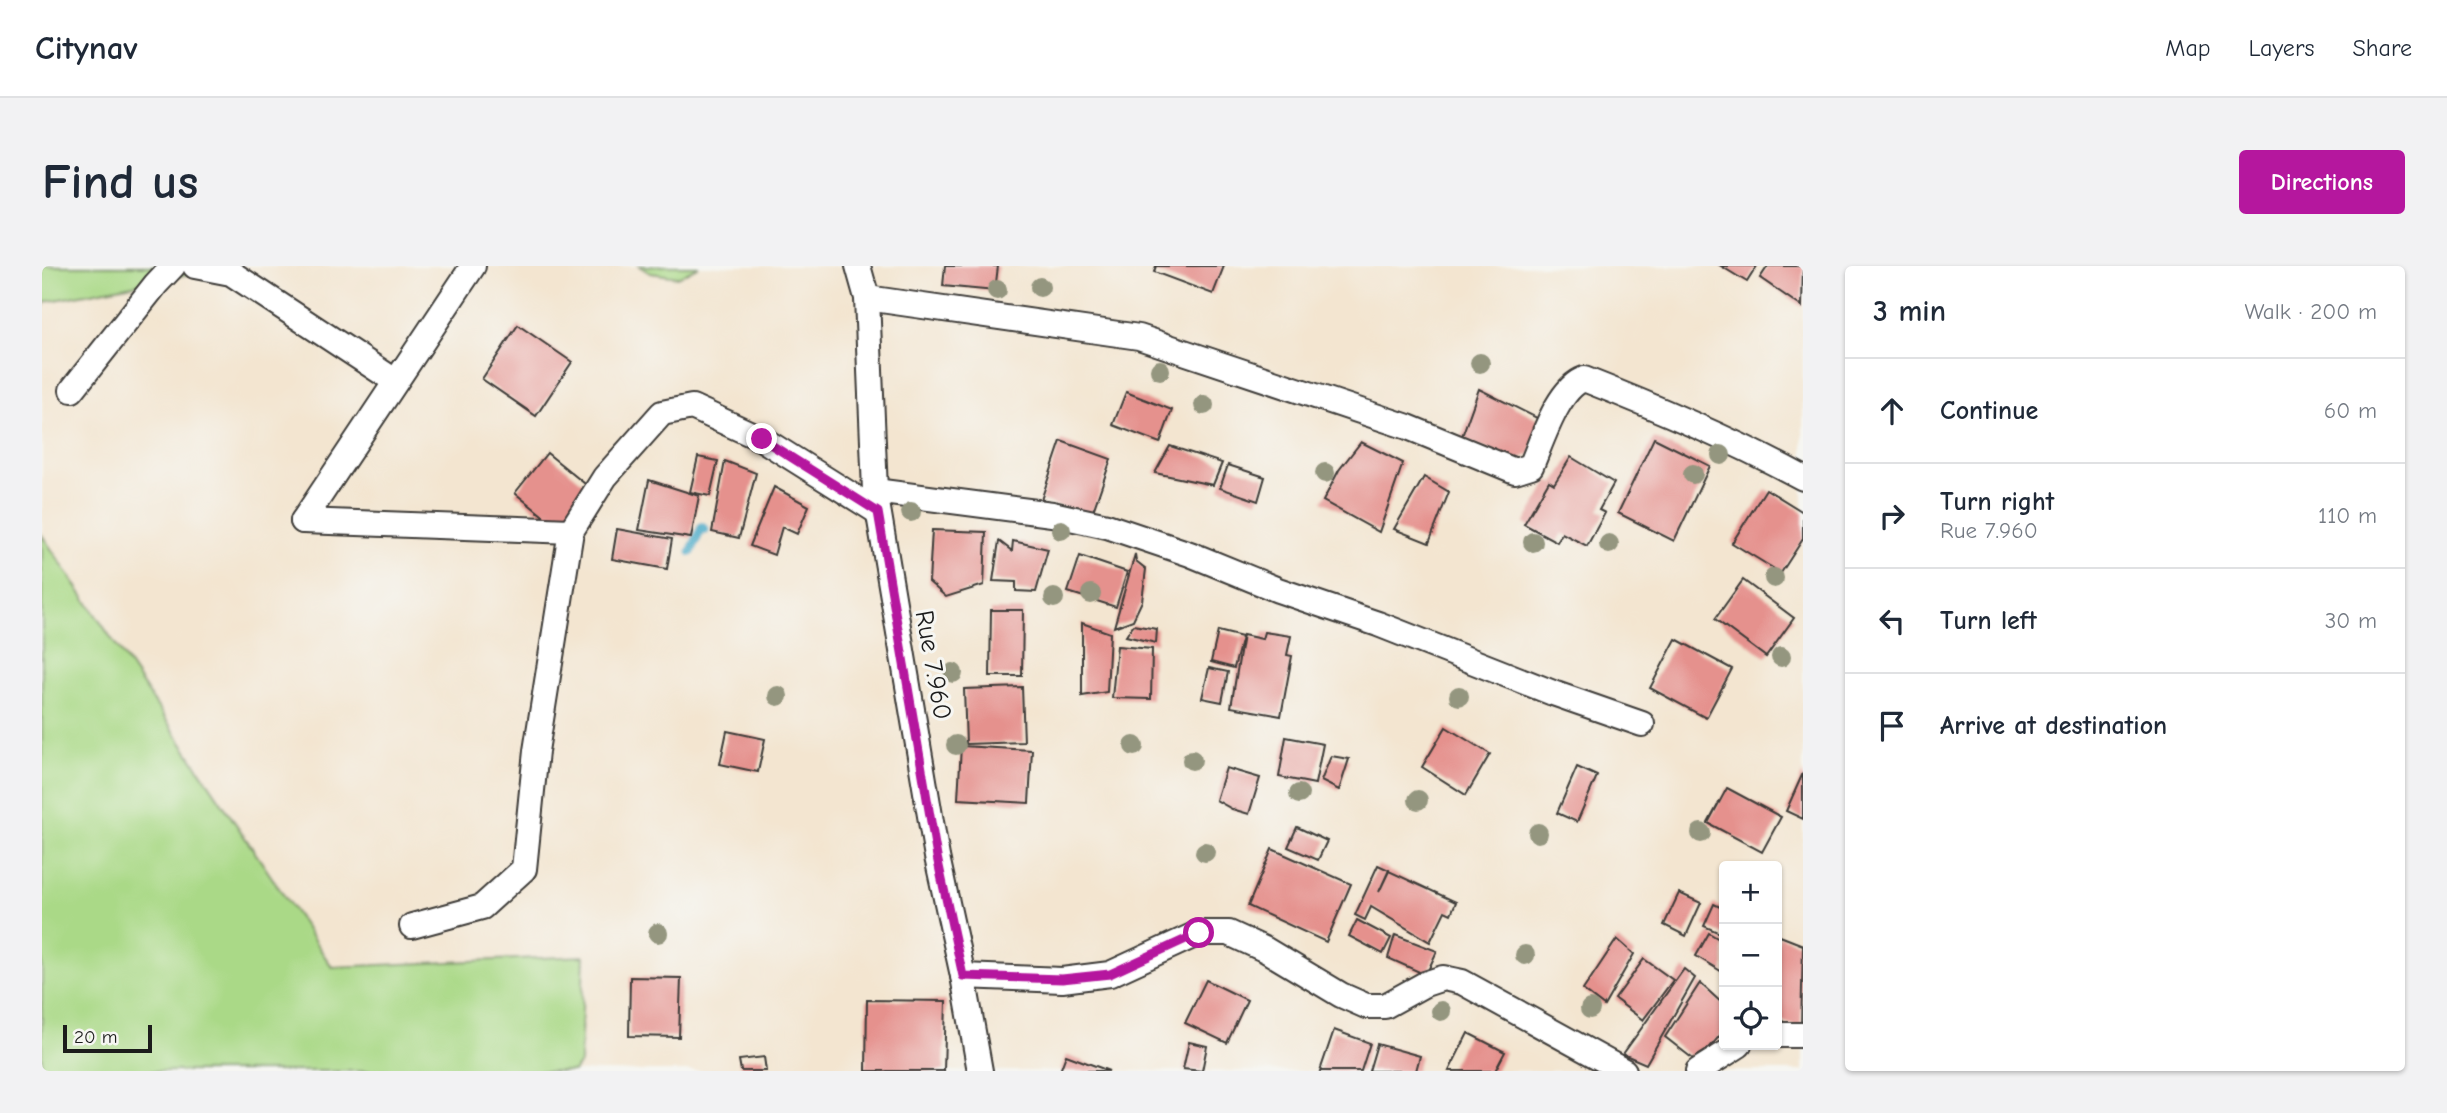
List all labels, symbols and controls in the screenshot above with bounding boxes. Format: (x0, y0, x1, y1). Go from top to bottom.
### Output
text: Citynav (35, 29, 138, 67)
text: Map (2165, 34, 2211, 62)
text: Layers (2249, 34, 2314, 62)
text: Share (2352, 34, 2412, 62)
button: Directions (2239, 150, 2405, 214)
text: Find us (42, 154, 198, 210)
text: 3 min (1873, 294, 1946, 329)
text: Walk · 200 m (2244, 298, 2377, 325)
icon: ahead (1873, 392, 1911, 430)
text: Continue (1940, 396, 2038, 426)
text: 60 m (2324, 397, 2377, 424)
route end (746, 423, 777, 454)
text: Turn right (1940, 487, 2054, 517)
icon: right (1873, 497, 1911, 535)
text: 110 m (2318, 502, 2377, 529)
text: Rue 7.960 (1940, 517, 2038, 544)
icon: left (1873, 602, 1911, 640)
text: Turn left (1940, 606, 2037, 636)
text: 30 m (2325, 607, 2377, 634)
street label: Rue 7.960 (909, 608, 957, 722)
icon: arrive (1873, 707, 1911, 745)
text: Arrive at destination (1940, 711, 2167, 741)
map controls (1719, 861, 1782, 1050)
button: + (1719, 861, 1782, 924)
route start (1183, 917, 1214, 948)
button: − (1719, 924, 1782, 987)
button: locate (1719, 987, 1782, 1050)
scale bar (63, 1022, 152, 1054)
text: 20 m (74, 1026, 118, 1048)

